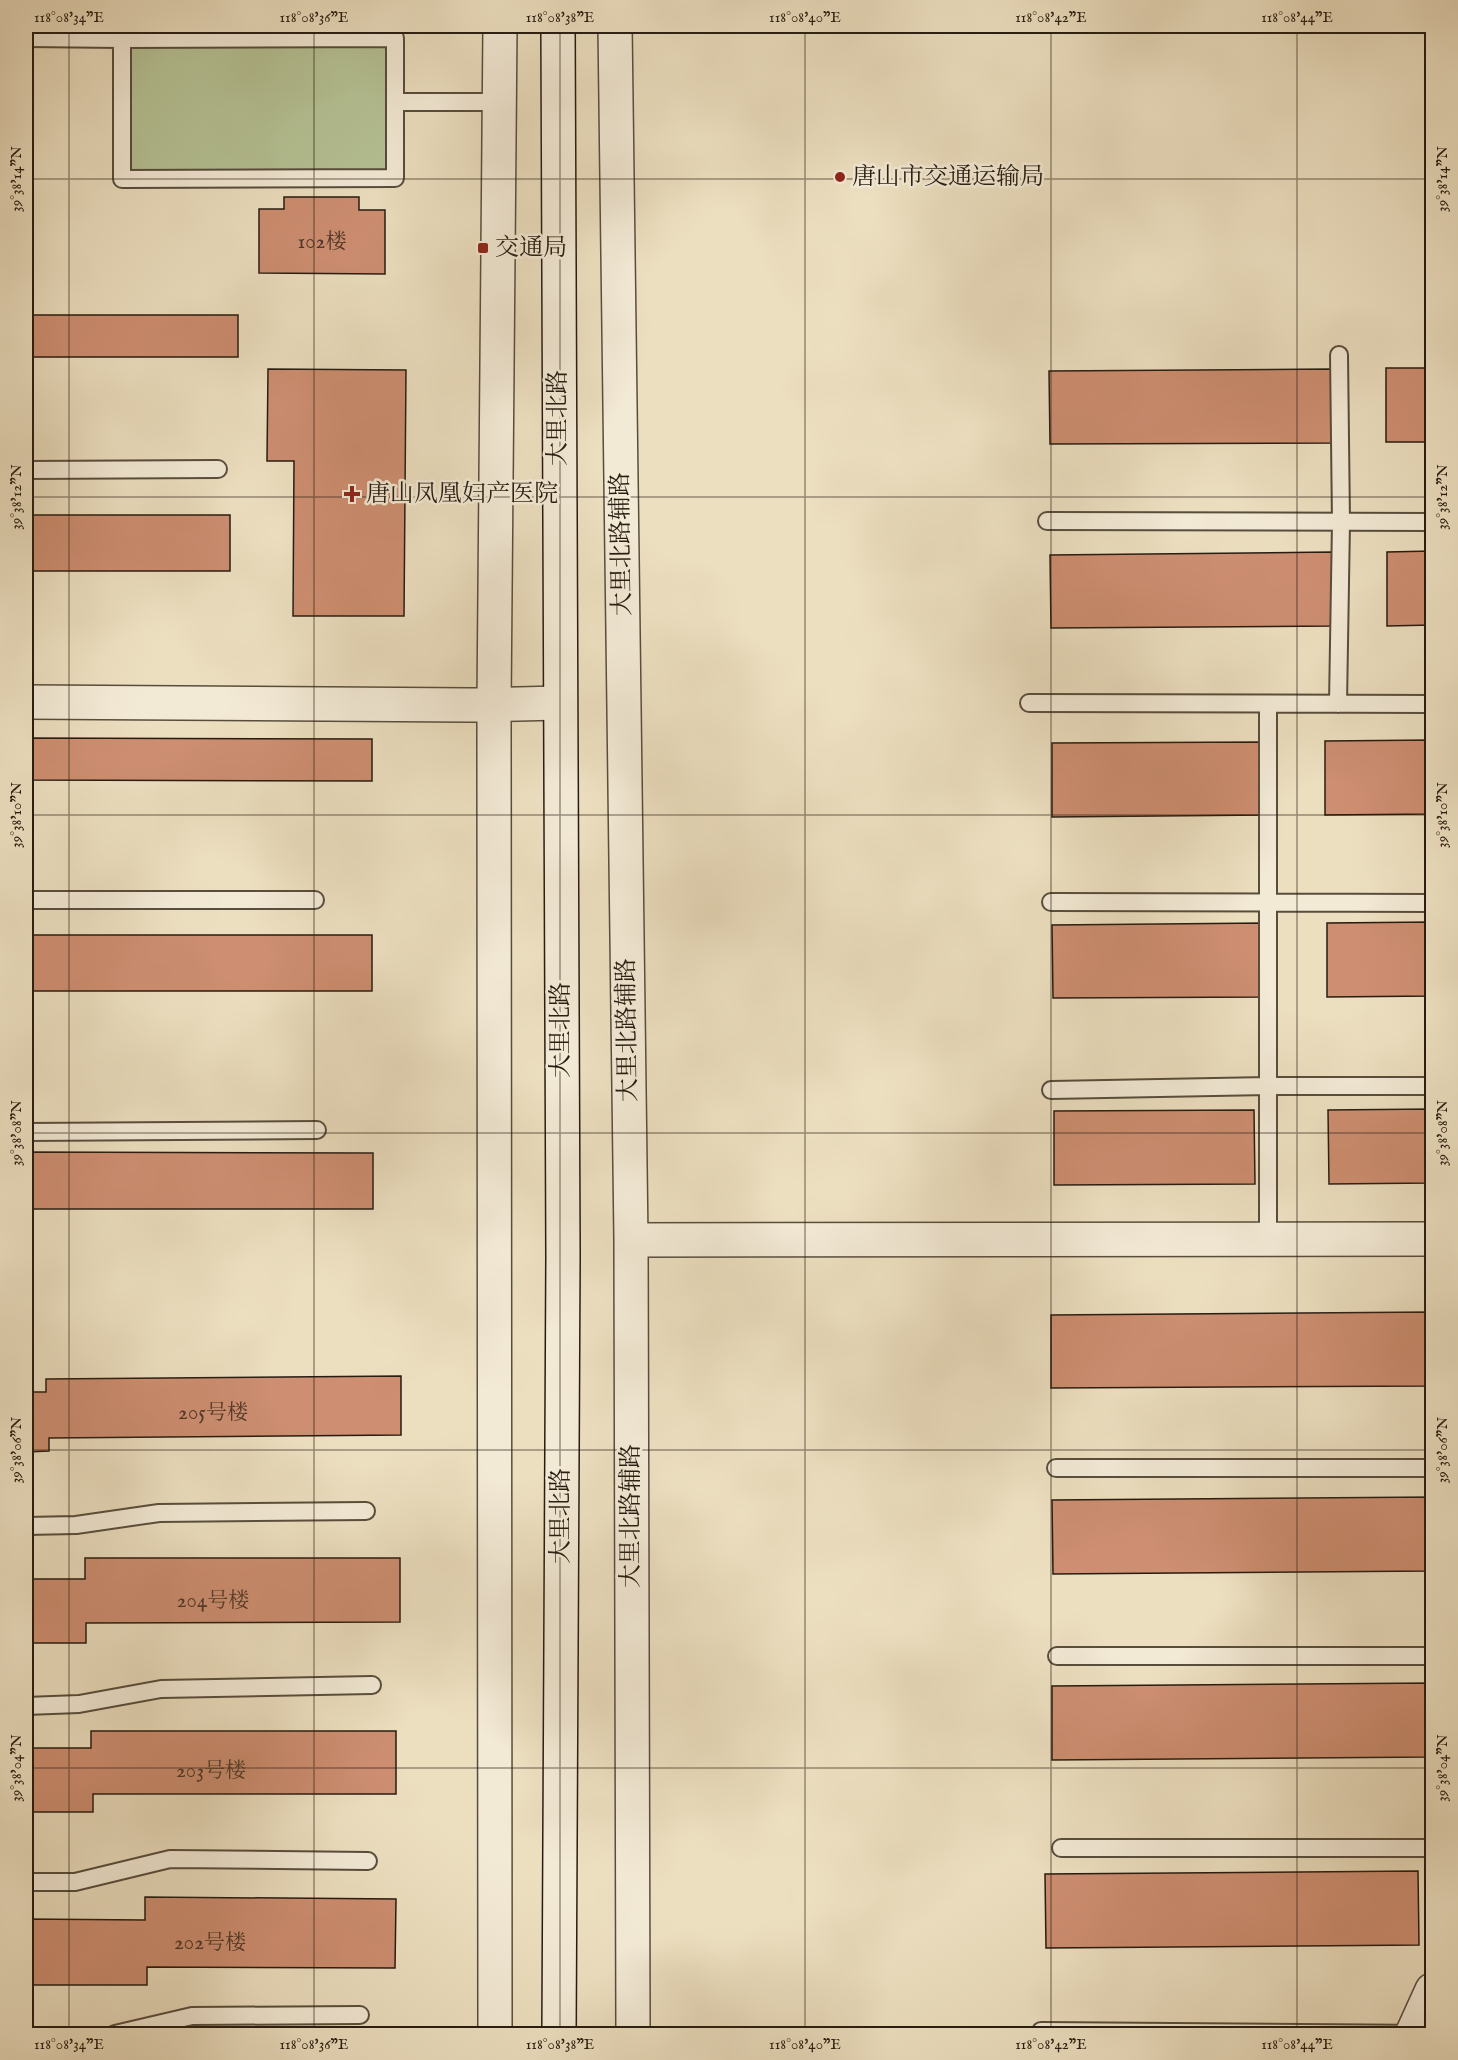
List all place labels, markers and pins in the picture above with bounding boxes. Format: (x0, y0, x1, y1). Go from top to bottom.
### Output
place label: 唐山市交通运输局 (852, 162, 1044, 193)
marker: 唐山市交通运输局 (833, 170, 847, 184)
place label: 交通局 (495, 233, 567, 264)
marker: 交通局 (476, 241, 490, 255)
place label: 唐山凤凰妇产医院 (366, 479, 558, 510)
marker: 唐山凤凰妇产医院 (343, 485, 361, 503)

